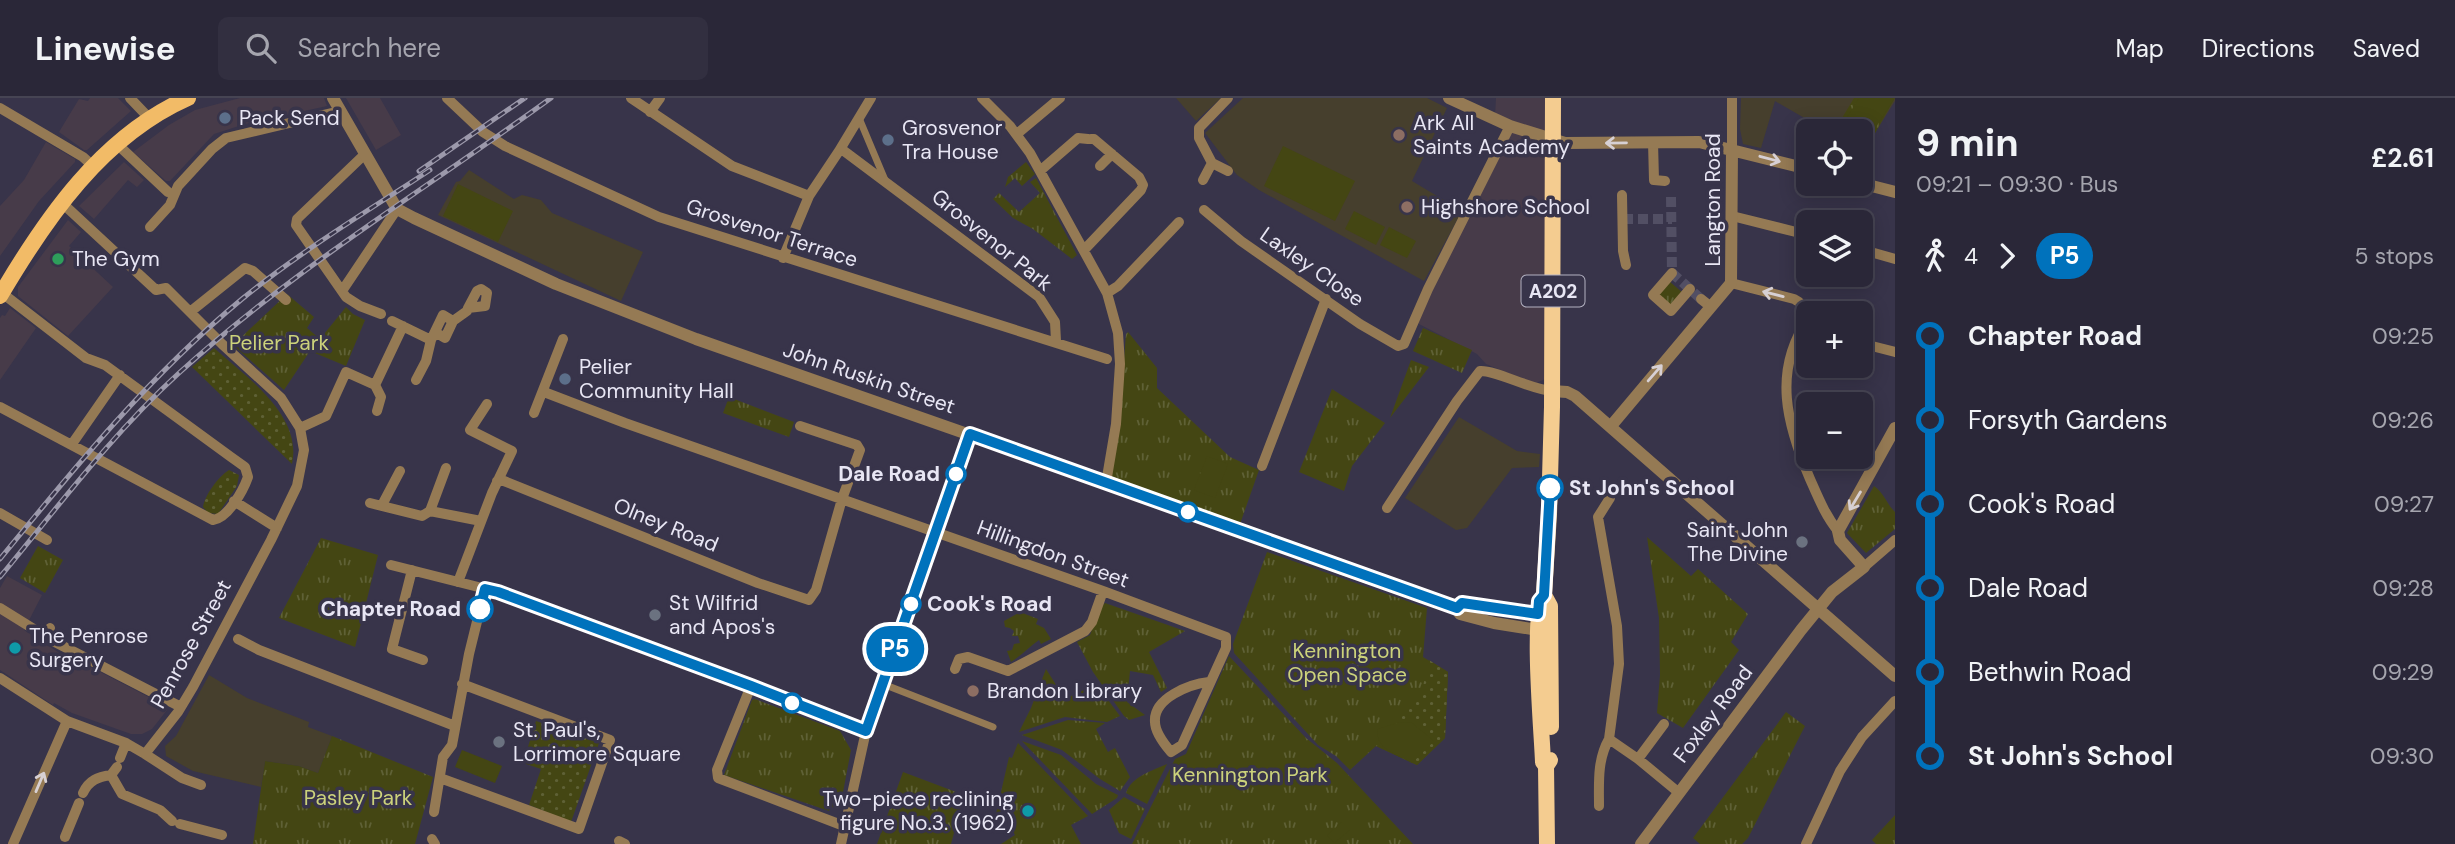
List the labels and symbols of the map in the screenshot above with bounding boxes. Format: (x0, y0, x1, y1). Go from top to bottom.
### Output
place label: Pack Send (239, 104, 340, 132)
place label: Ark All Saints Academy (1413, 109, 1570, 161)
marker: Pack Send (217, 110, 233, 126)
place label: Grosvenor Tra House (902, 114, 1003, 166)
marker: Ark All Saints Academy (1391, 127, 1407, 143)
marker: Grosvenor Tra House (880, 132, 896, 148)
street label: Langton Road (1699, 133, 1727, 267)
one-way arrow (1604, 136, 1627, 150)
one-way arrow (1759, 153, 1781, 166)
street label: Grosvenor Park (926, 183, 1058, 298)
street label: Grosvenor Terrace (683, 192, 861, 274)
place label: Highshore School (1421, 193, 1590, 221)
marker: Highshore School (1399, 199, 1415, 215)
street label: Laxley Close (1254, 221, 1370, 313)
place label: The Gym (72, 245, 160, 273)
marker: The Gym (50, 251, 66, 267)
road number: A202 (1522, 276, 1584, 307)
one-way arrow (1762, 287, 1785, 300)
park label: Pelier Park (229, 329, 329, 357)
street label: John Ruskin Street (779, 335, 959, 421)
place label: Pelier Community Hall (579, 353, 734, 405)
one-way arrow (1647, 364, 1663, 382)
marker: Pelier Community Hall (557, 371, 573, 387)
place label: Dale Road (838, 460, 940, 488)
marker: Dale Road (946, 464, 966, 484)
place label: St John's School (1569, 474, 1735, 502)
marker: St John's School (1537, 475, 1563, 501)
street label: Olney Road (609, 491, 723, 559)
one-way arrow (1847, 491, 1862, 510)
unlabelled marker (1178, 502, 1198, 522)
street label: Hillingdon Street (973, 514, 1133, 594)
place label: Saint John The Divine (1686, 516, 1788, 568)
marker: Saint John The Divine (1794, 534, 1810, 550)
street label: Penrose Street (144, 575, 238, 713)
place label: St Wilfrid and Apos's (669, 589, 775, 641)
place label: Cook's Road (927, 590, 1052, 618)
marker: Cook's Road (901, 594, 921, 614)
place label: Chapter Road (320, 595, 461, 623)
marker: Chapter Road (467, 596, 493, 622)
marker: St Wilfrid and Apos's (647, 607, 663, 623)
place label: The Penrose Surgery (29, 622, 148, 674)
line badge: P5 (864, 626, 926, 672)
park label: Kennington Open Space (1287, 637, 1407, 689)
marker: The Penrose Surgery (7, 640, 23, 656)
street label: Foxley Road (1667, 659, 1759, 769)
place label: Brandon Library (987, 677, 1142, 705)
marker: Brandon Library (965, 683, 981, 699)
unlabelled marker (782, 693, 802, 713)
place label: St. Paul's, Lorrimore Square (513, 716, 681, 768)
marker: St. Paul's, Lorrimore Square (491, 734, 507, 750)
park label: Kennington Park (1172, 761, 1328, 789)
one-way arrow (34, 772, 47, 793)
park label: Pasley Park (304, 784, 413, 812)
place label: Two-piece reclining figure No.3. (1962) (822, 785, 1014, 837)
marker: Two-piece reclining figure No.3. (1962) (1020, 803, 1036, 819)

